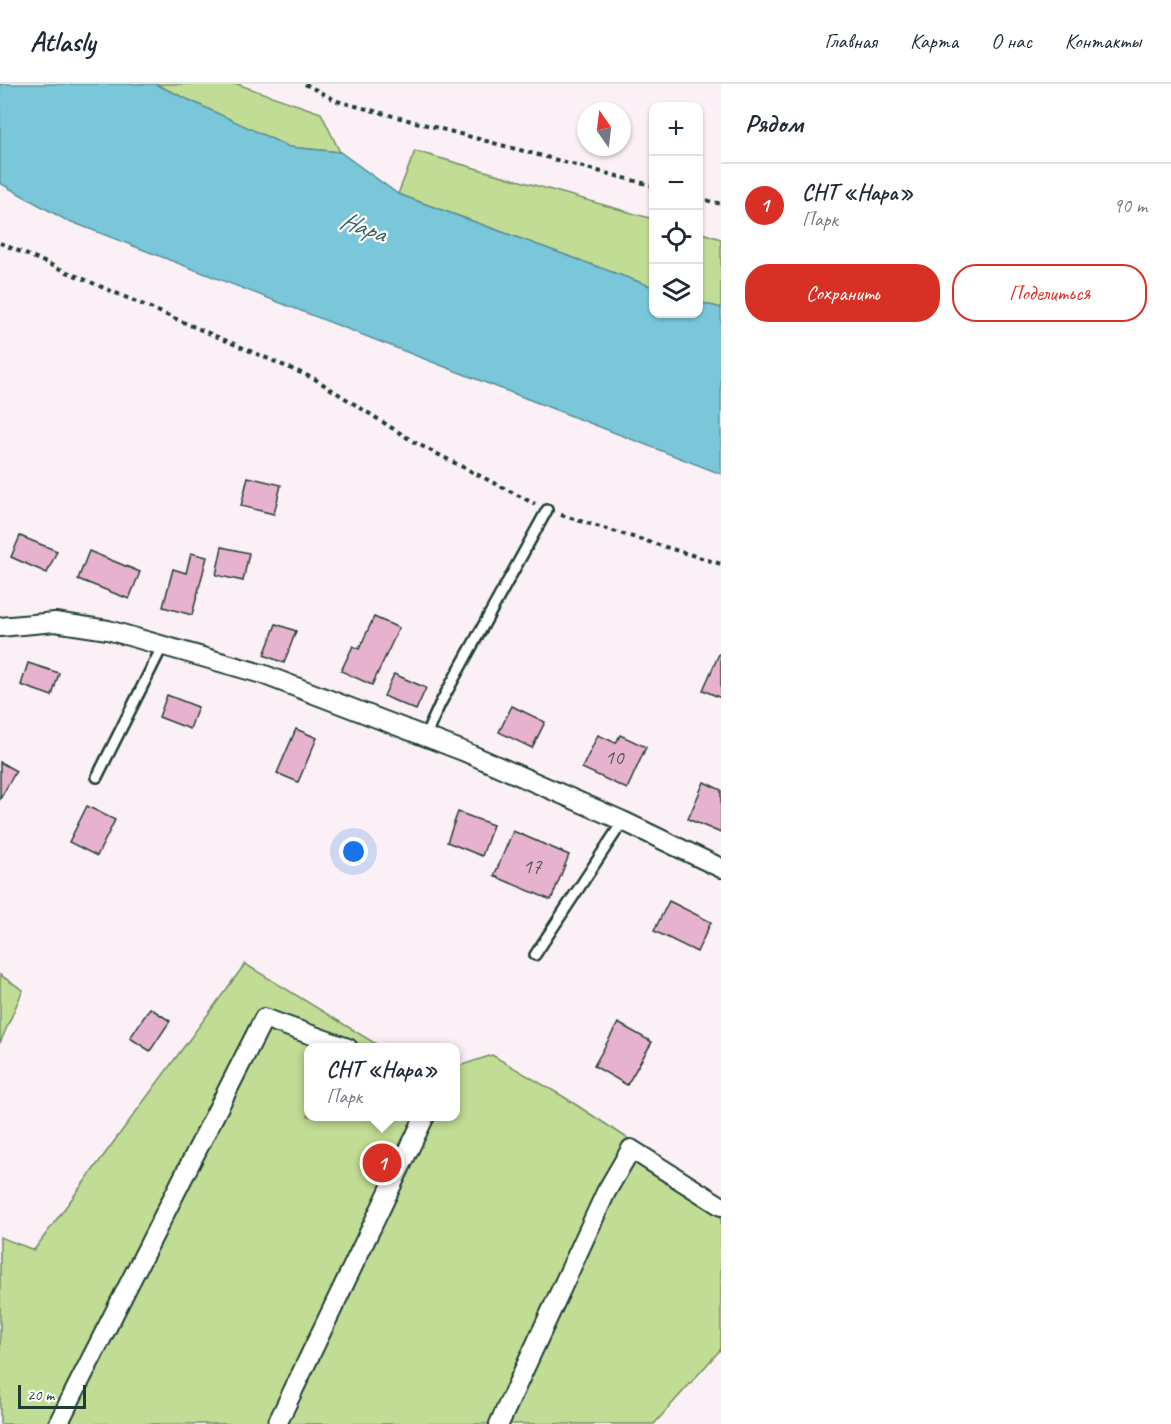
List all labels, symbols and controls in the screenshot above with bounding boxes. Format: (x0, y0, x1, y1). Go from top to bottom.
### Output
text: Atlasly (30, 24, 95, 59)
text: Главная (824, 28, 877, 54)
text: Карта (910, 28, 958, 54)
text: О нас (991, 28, 1032, 54)
text: Контакты (1065, 28, 1141, 54)
north arrow (577, 102, 631, 156)
map controls (649, 102, 703, 318)
button: + (649, 102, 703, 156)
text: Рядом (745, 107, 803, 140)
button: − (649, 156, 703, 210)
text: СНТ «Нара» (802, 179, 913, 207)
text: 1 (760, 193, 769, 218)
text: 90 m (1113, 193, 1147, 218)
water label: Нара (336, 203, 393, 250)
text: Парк (802, 207, 838, 232)
button: locate (649, 210, 703, 264)
button: layers (649, 264, 703, 318)
button: Сохранить (745, 264, 940, 322)
button: Поделиться (952, 264, 1147, 322)
house number: 10 (605, 744, 625, 770)
your location (339, 837, 368, 866)
house number: 17 (523, 853, 543, 879)
popup (304, 1043, 460, 1121)
text: СНТ «Нара» (326, 1056, 438, 1084)
text: Парк (326, 1084, 362, 1109)
pin: 1 (362, 1140, 401, 1186)
scale bar (18, 1382, 86, 1410)
text: 20 m (27, 1385, 54, 1405)

